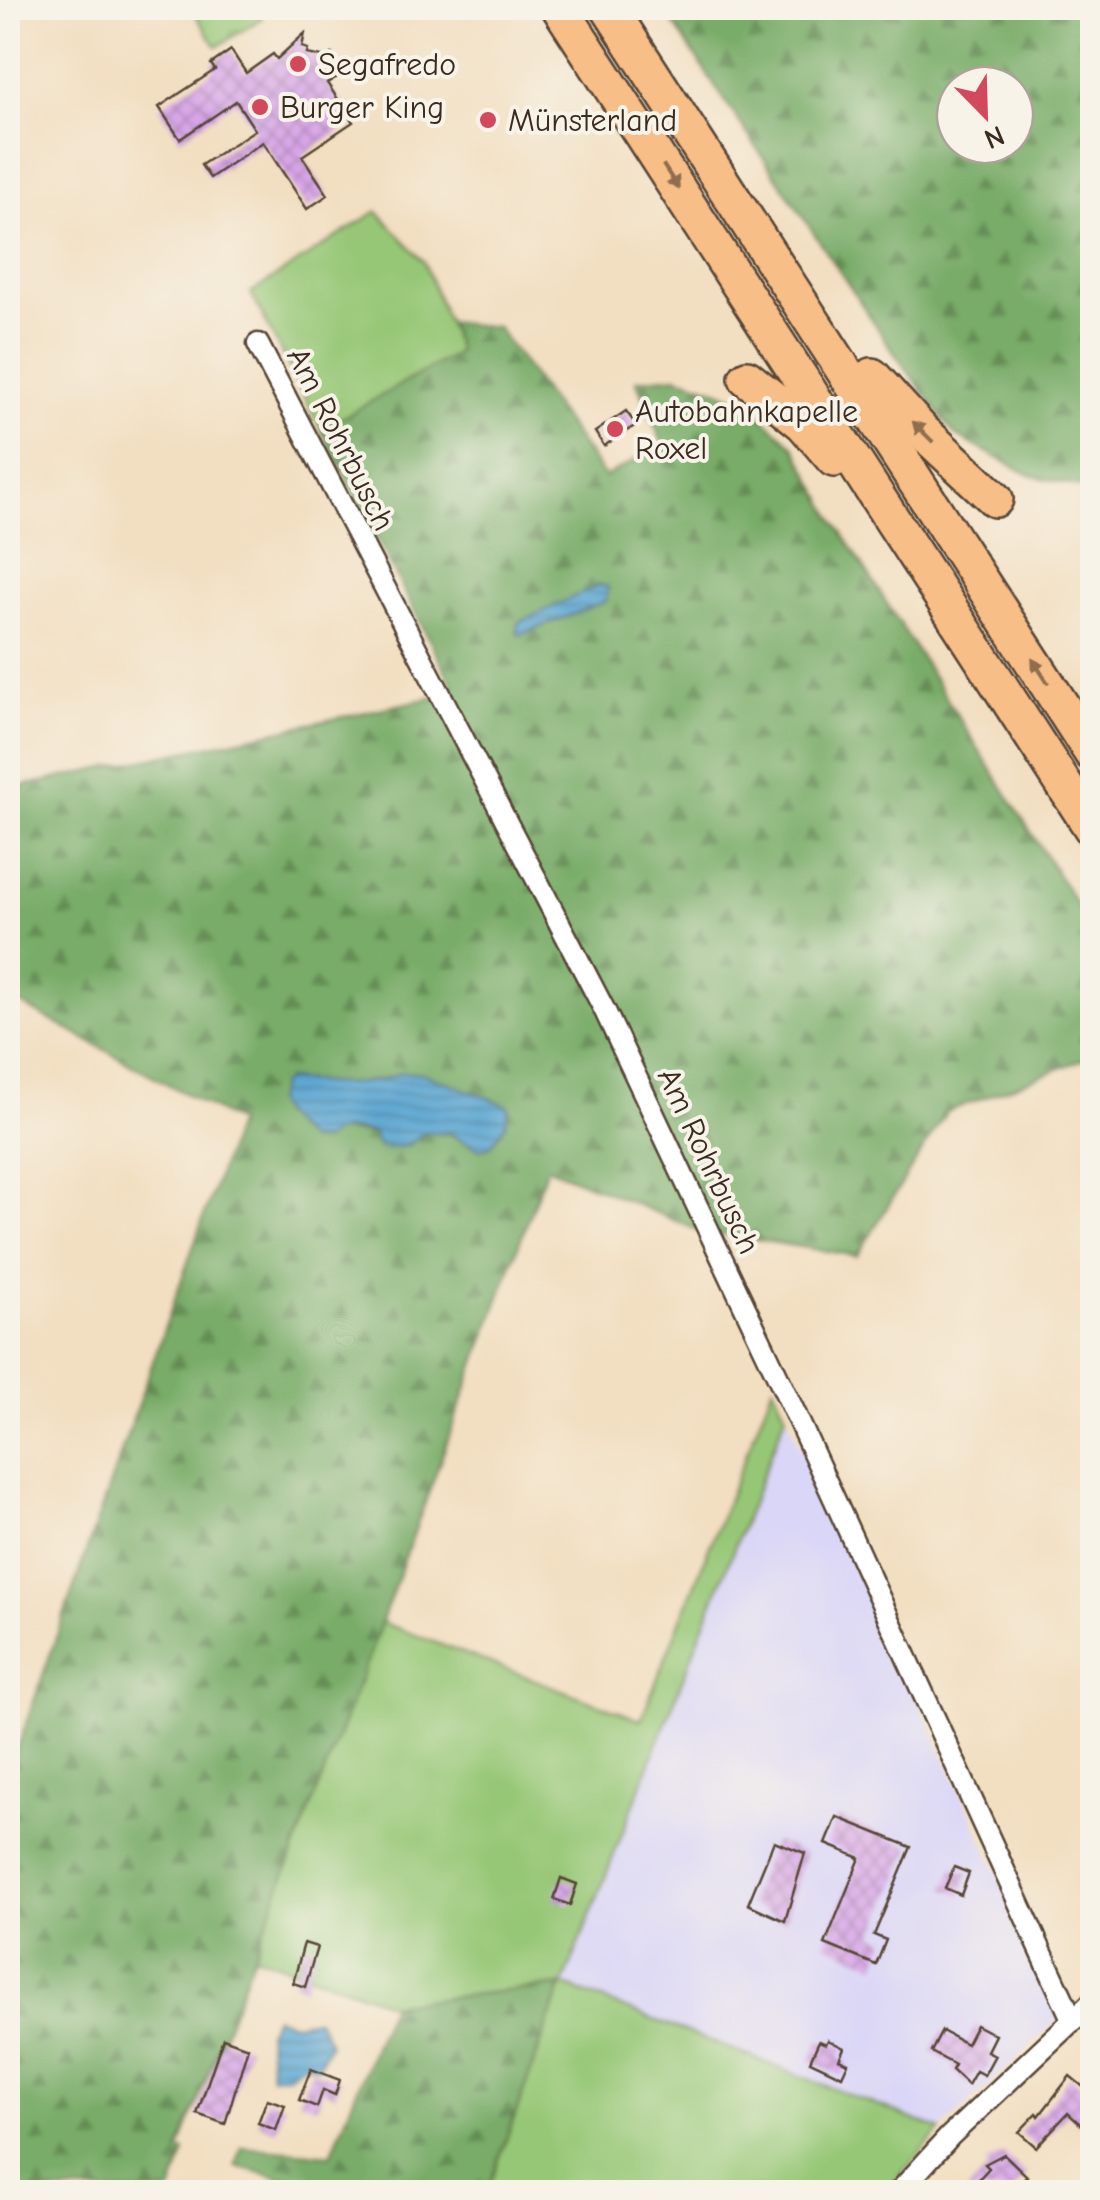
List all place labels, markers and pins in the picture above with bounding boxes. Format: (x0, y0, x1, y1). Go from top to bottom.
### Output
place label: Segafredo (318, 46, 456, 83)
marker: Segafredo (287, 53, 309, 75)
place label: Burger King (280, 89, 444, 126)
marker: Burger King (249, 96, 271, 118)
place label: Münsterland (508, 102, 677, 139)
marker: Münsterland (477, 109, 499, 131)
place label: Autobahnkapelle Roxel (635, 393, 858, 467)
marker: Autobahnkapelle Roxel (604, 418, 626, 440)

